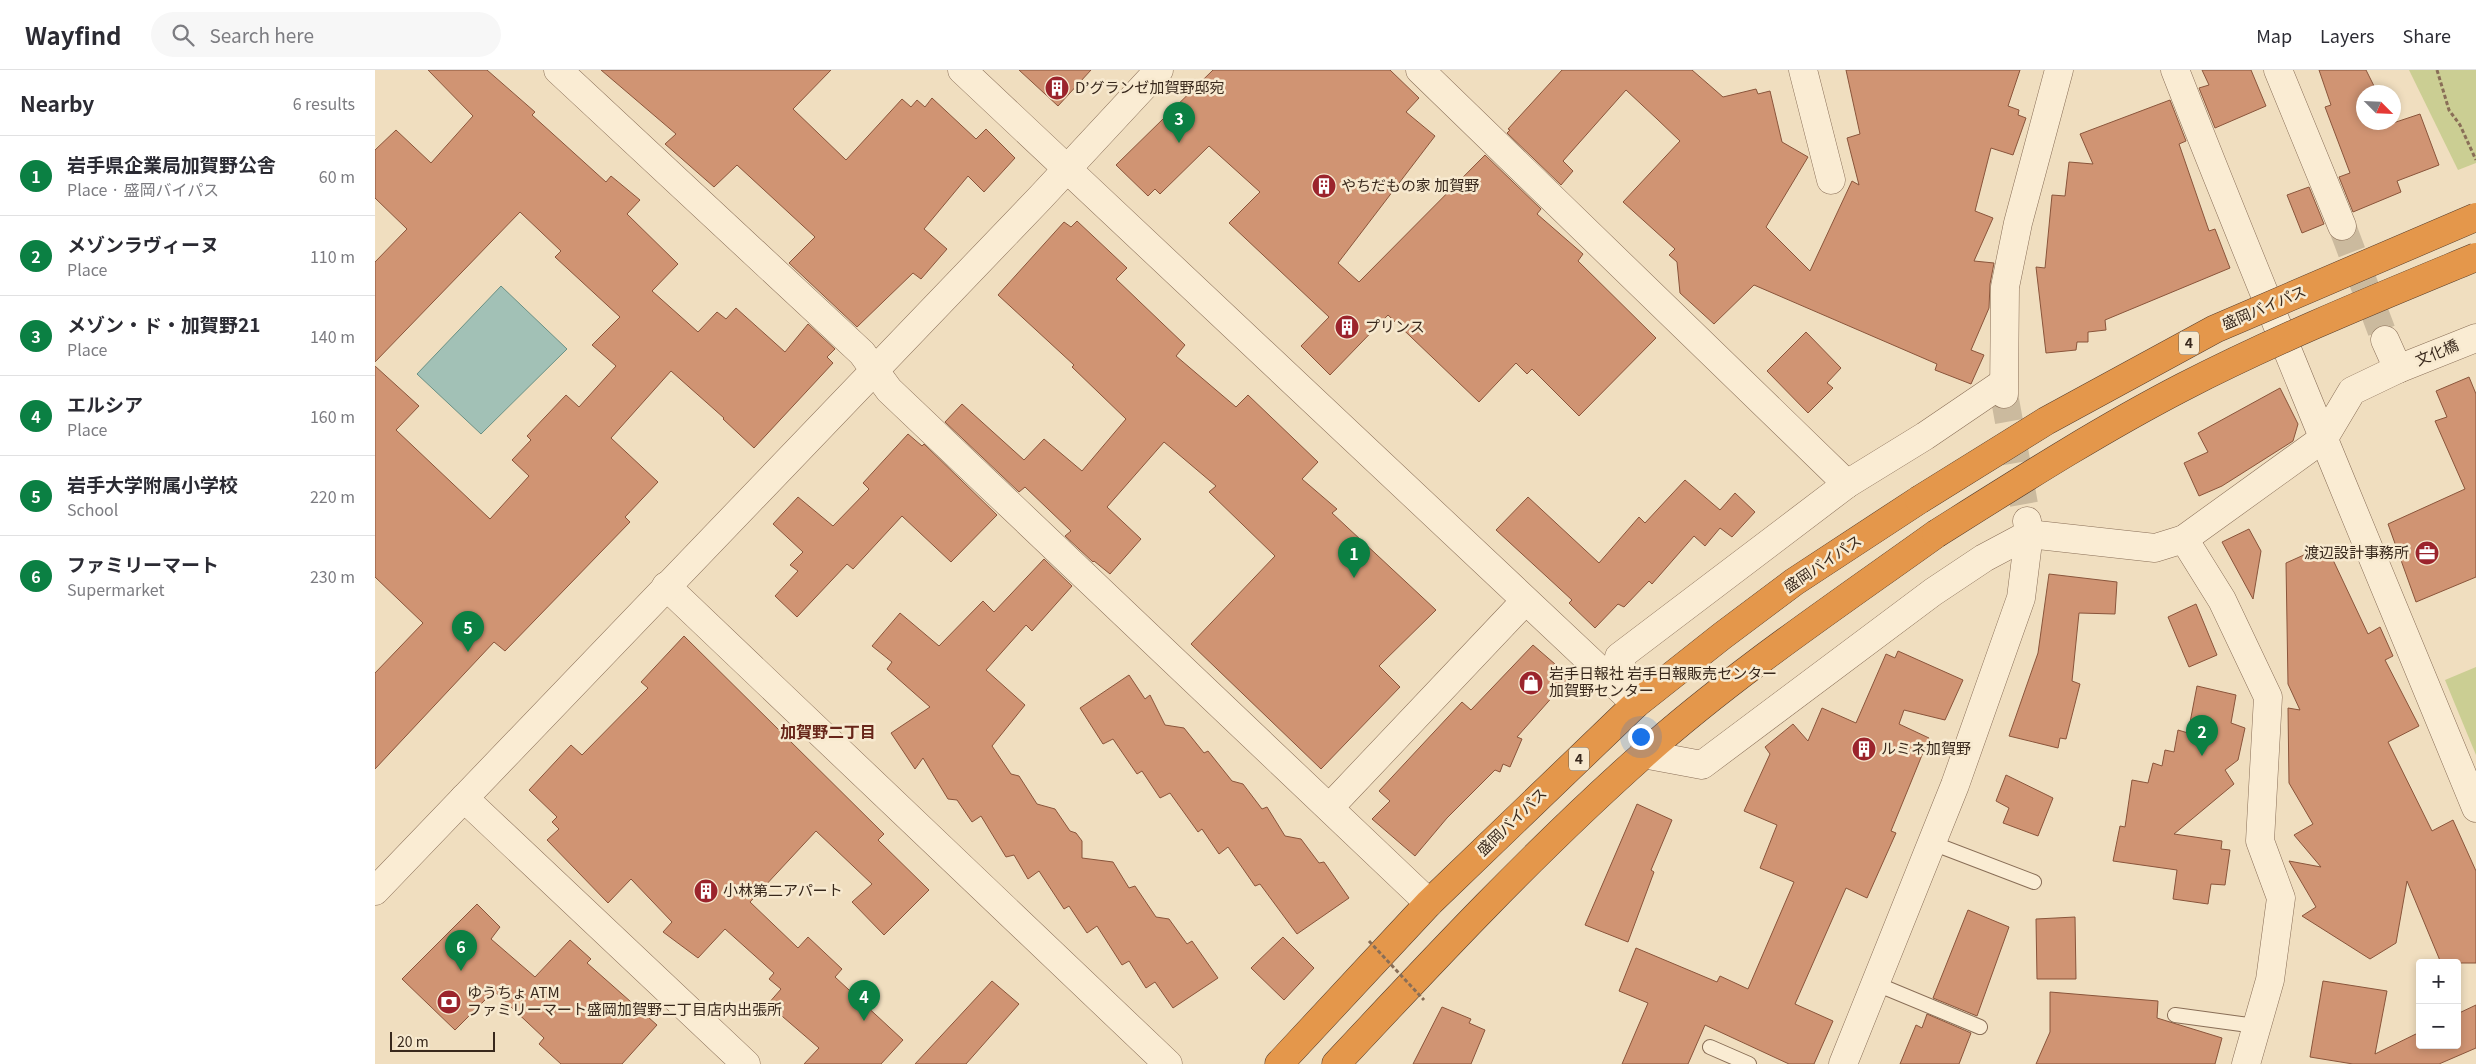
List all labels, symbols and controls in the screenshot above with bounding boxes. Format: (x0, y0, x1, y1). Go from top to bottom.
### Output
search box (151, 12, 501, 57)
text: Wayfind (25, 17, 121, 52)
icon: search (169, 21, 197, 49)
text: Search here (209, 21, 314, 48)
text: Map (2256, 22, 2292, 48)
text: Layers (2320, 22, 2375, 48)
text: Share (2403, 22, 2451, 48)
building icon: D’グランゼ加賀野邸宛 (1044, 75, 1070, 101)
place label: D’グランゼ加賀野邸宛 (1075, 76, 1225, 97)
north arrow (2356, 85, 2401, 130)
text: Nearby (20, 88, 94, 118)
text: 6 results (293, 91, 355, 115)
pin: 3 (1163, 102, 1195, 143)
text: 岩手県企業局加賀野公舎 (67, 150, 276, 177)
text: 1 (31, 164, 41, 188)
text: 60 m (319, 164, 355, 188)
building icon: やちだもの家 加賀野 (1311, 173, 1337, 199)
place label: やちだもの家 加賀野 (1341, 174, 1479, 195)
text: Place · 盛岡バイパス (67, 177, 219, 201)
text: メゾンラヴィーヌ (67, 230, 219, 257)
text: 2 (31, 244, 41, 268)
text: 110 m (310, 244, 355, 268)
text: Place (67, 257, 107, 281)
street label: 盛岡バイパス (2218, 279, 2309, 334)
text: メゾン・ド・加賀野21 (67, 310, 260, 337)
building icon: プリンス (1334, 314, 1360, 340)
place label: プリンス (1365, 315, 1425, 336)
text: 3 (31, 324, 41, 348)
text: 140 m (310, 324, 355, 348)
road number: 4 (2179, 332, 2199, 354)
street label: 文化橋 (2412, 333, 2461, 370)
text: Place (67, 337, 107, 361)
text: エルシア (67, 390, 143, 417)
text: 4 (31, 404, 41, 428)
text: 160 m (310, 404, 355, 428)
text: Place (67, 417, 107, 441)
text: 岩手大学附属小学校 (67, 470, 238, 497)
text: 5 (31, 484, 41, 508)
text: 220 m (310, 484, 355, 508)
text: School (67, 497, 118, 521)
street label: 盛岡バイパス (1779, 529, 1865, 597)
pin: 1 (1338, 537, 1370, 578)
office icon: 渡辺設計事務所 (2414, 540, 2440, 566)
place label: 渡辺設計事務所 (2304, 541, 2409, 562)
text: ファミリーマート (67, 550, 219, 577)
text: 6 (31, 564, 41, 588)
text: 230 m (310, 564, 355, 588)
text: Supermarket (67, 577, 164, 601)
pin: 5 (452, 611, 484, 652)
place label: 岩手日報社 岩手日報販売センター 加賀野センター (1549, 662, 1777, 700)
shop icon: 岩手日報社 岩手日報販売センター 加賀野センター (1518, 670, 1544, 696)
pin: 2 (2186, 715, 2218, 756)
district label: 加賀野二丁目 (780, 719, 876, 743)
your location (1628, 724, 1654, 750)
building icon: ルミネ加賀野 (1851, 736, 1877, 762)
place label: ルミネ加賀野 (1881, 737, 1971, 758)
road number: 4 (1569, 748, 1589, 771)
street label: 盛岡バイパス (1471, 782, 1551, 860)
building icon: 小林第二アパート (693, 878, 719, 904)
place label: 小林第二アパート (723, 879, 843, 900)
pin: 6 (445, 930, 477, 971)
map controls (2416, 959, 2461, 1049)
button: + (2416, 959, 2461, 1004)
pin: 4 (848, 980, 880, 1021)
place label: ゆうちょ ATM ファミリーマート盛岡加賀野二丁目店内出張所 (467, 981, 782, 1019)
bank icon: ゆうちょ ATM ファミリーマート盛岡加賀野二丁目店内出張所 (436, 989, 462, 1015)
button: − (2416, 1004, 2461, 1049)
scale bar (390, 1029, 495, 1052)
text: 20 m (397, 1031, 429, 1051)

